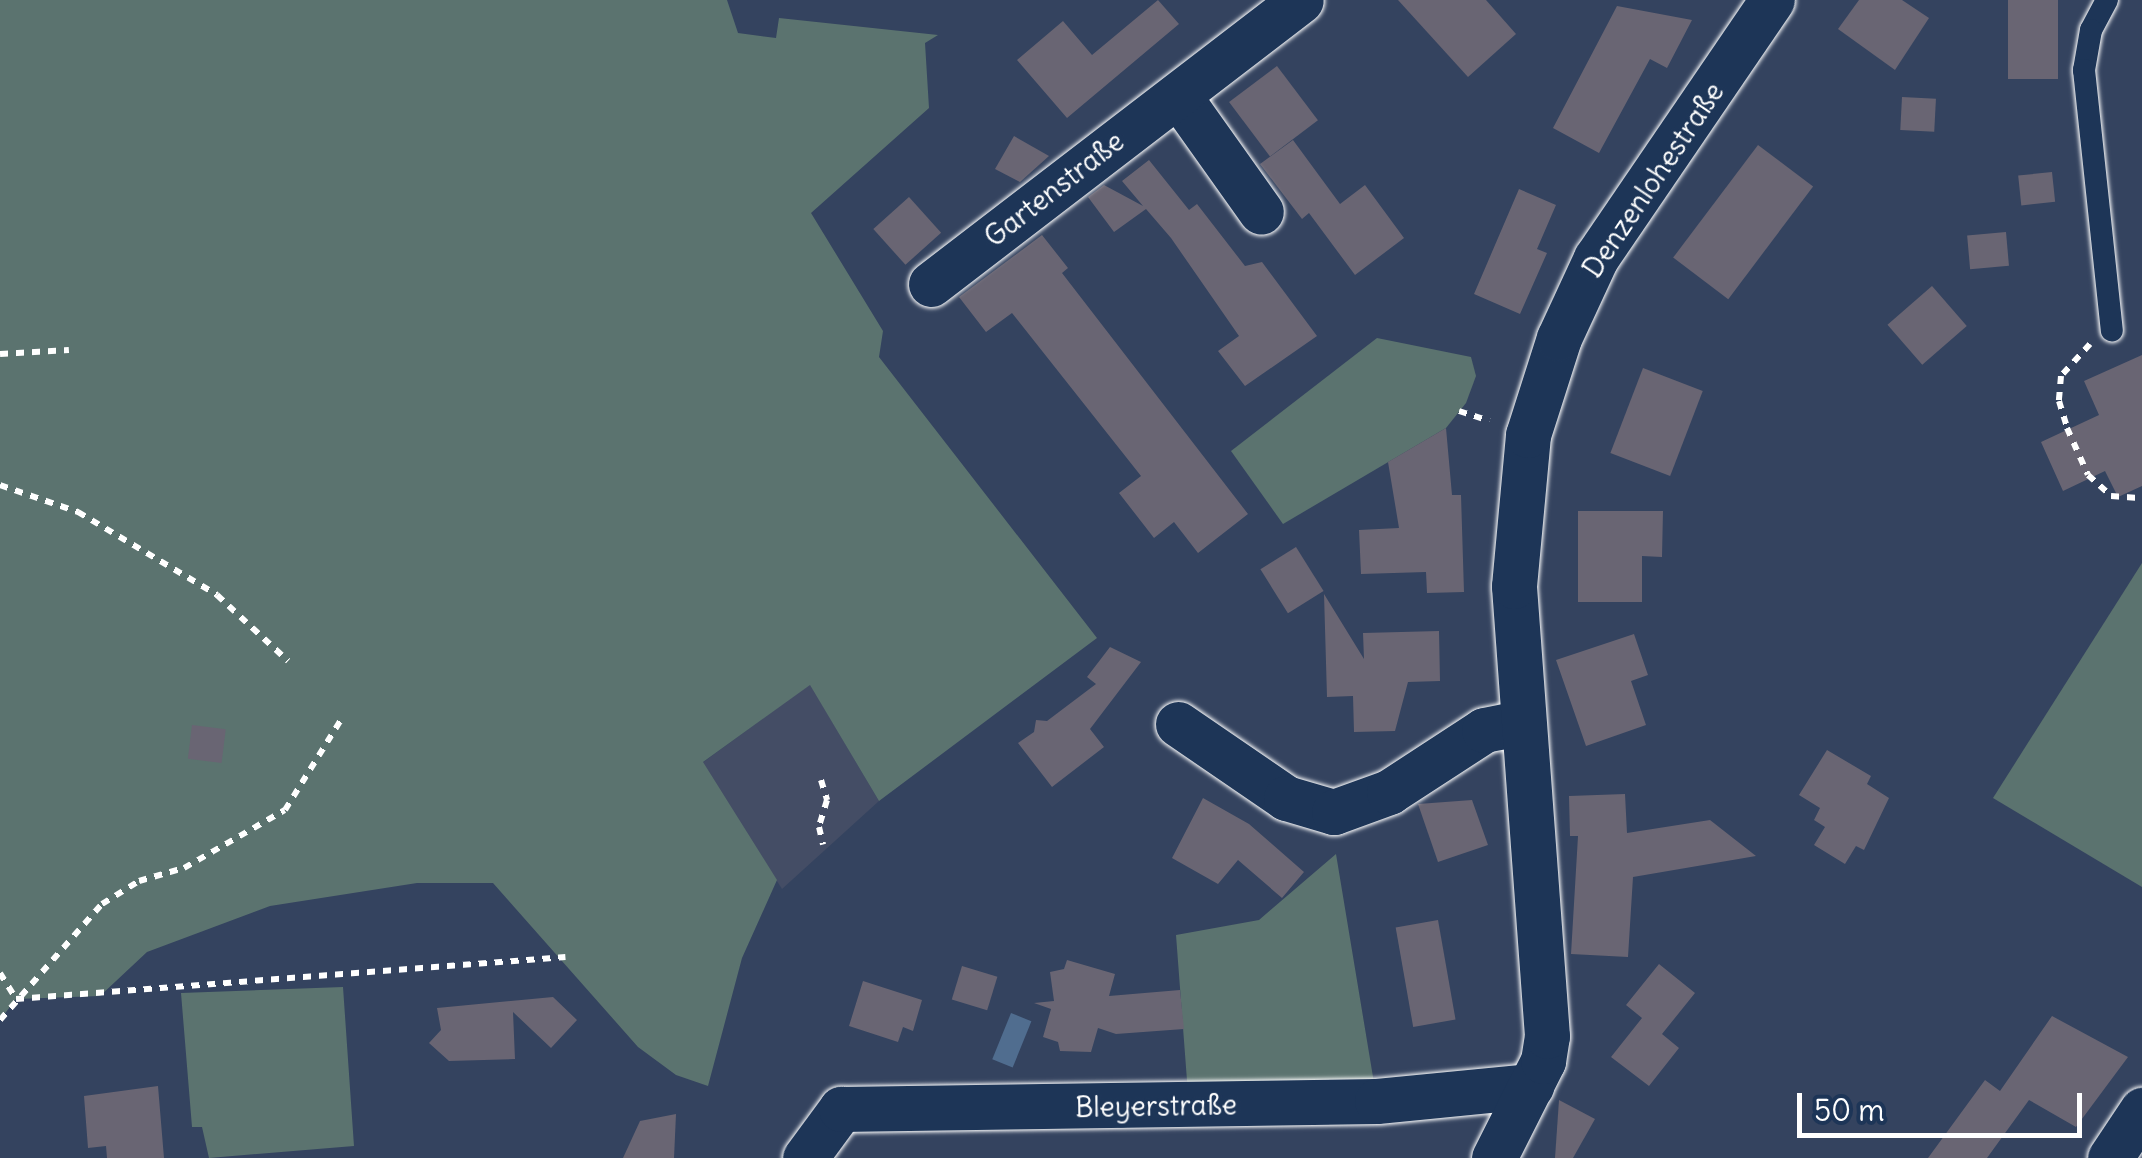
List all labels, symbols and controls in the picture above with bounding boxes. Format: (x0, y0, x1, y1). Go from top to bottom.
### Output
street label: Denzenlohestraße (1575, 76, 1731, 284)
street label: Gartenstraße (978, 124, 1130, 254)
scale bar (1802, 1073, 2087, 1135)
street label: Bleyerstraße (1075, 1088, 1237, 1124)
text: 50 m (1814, 1091, 1884, 1129)

